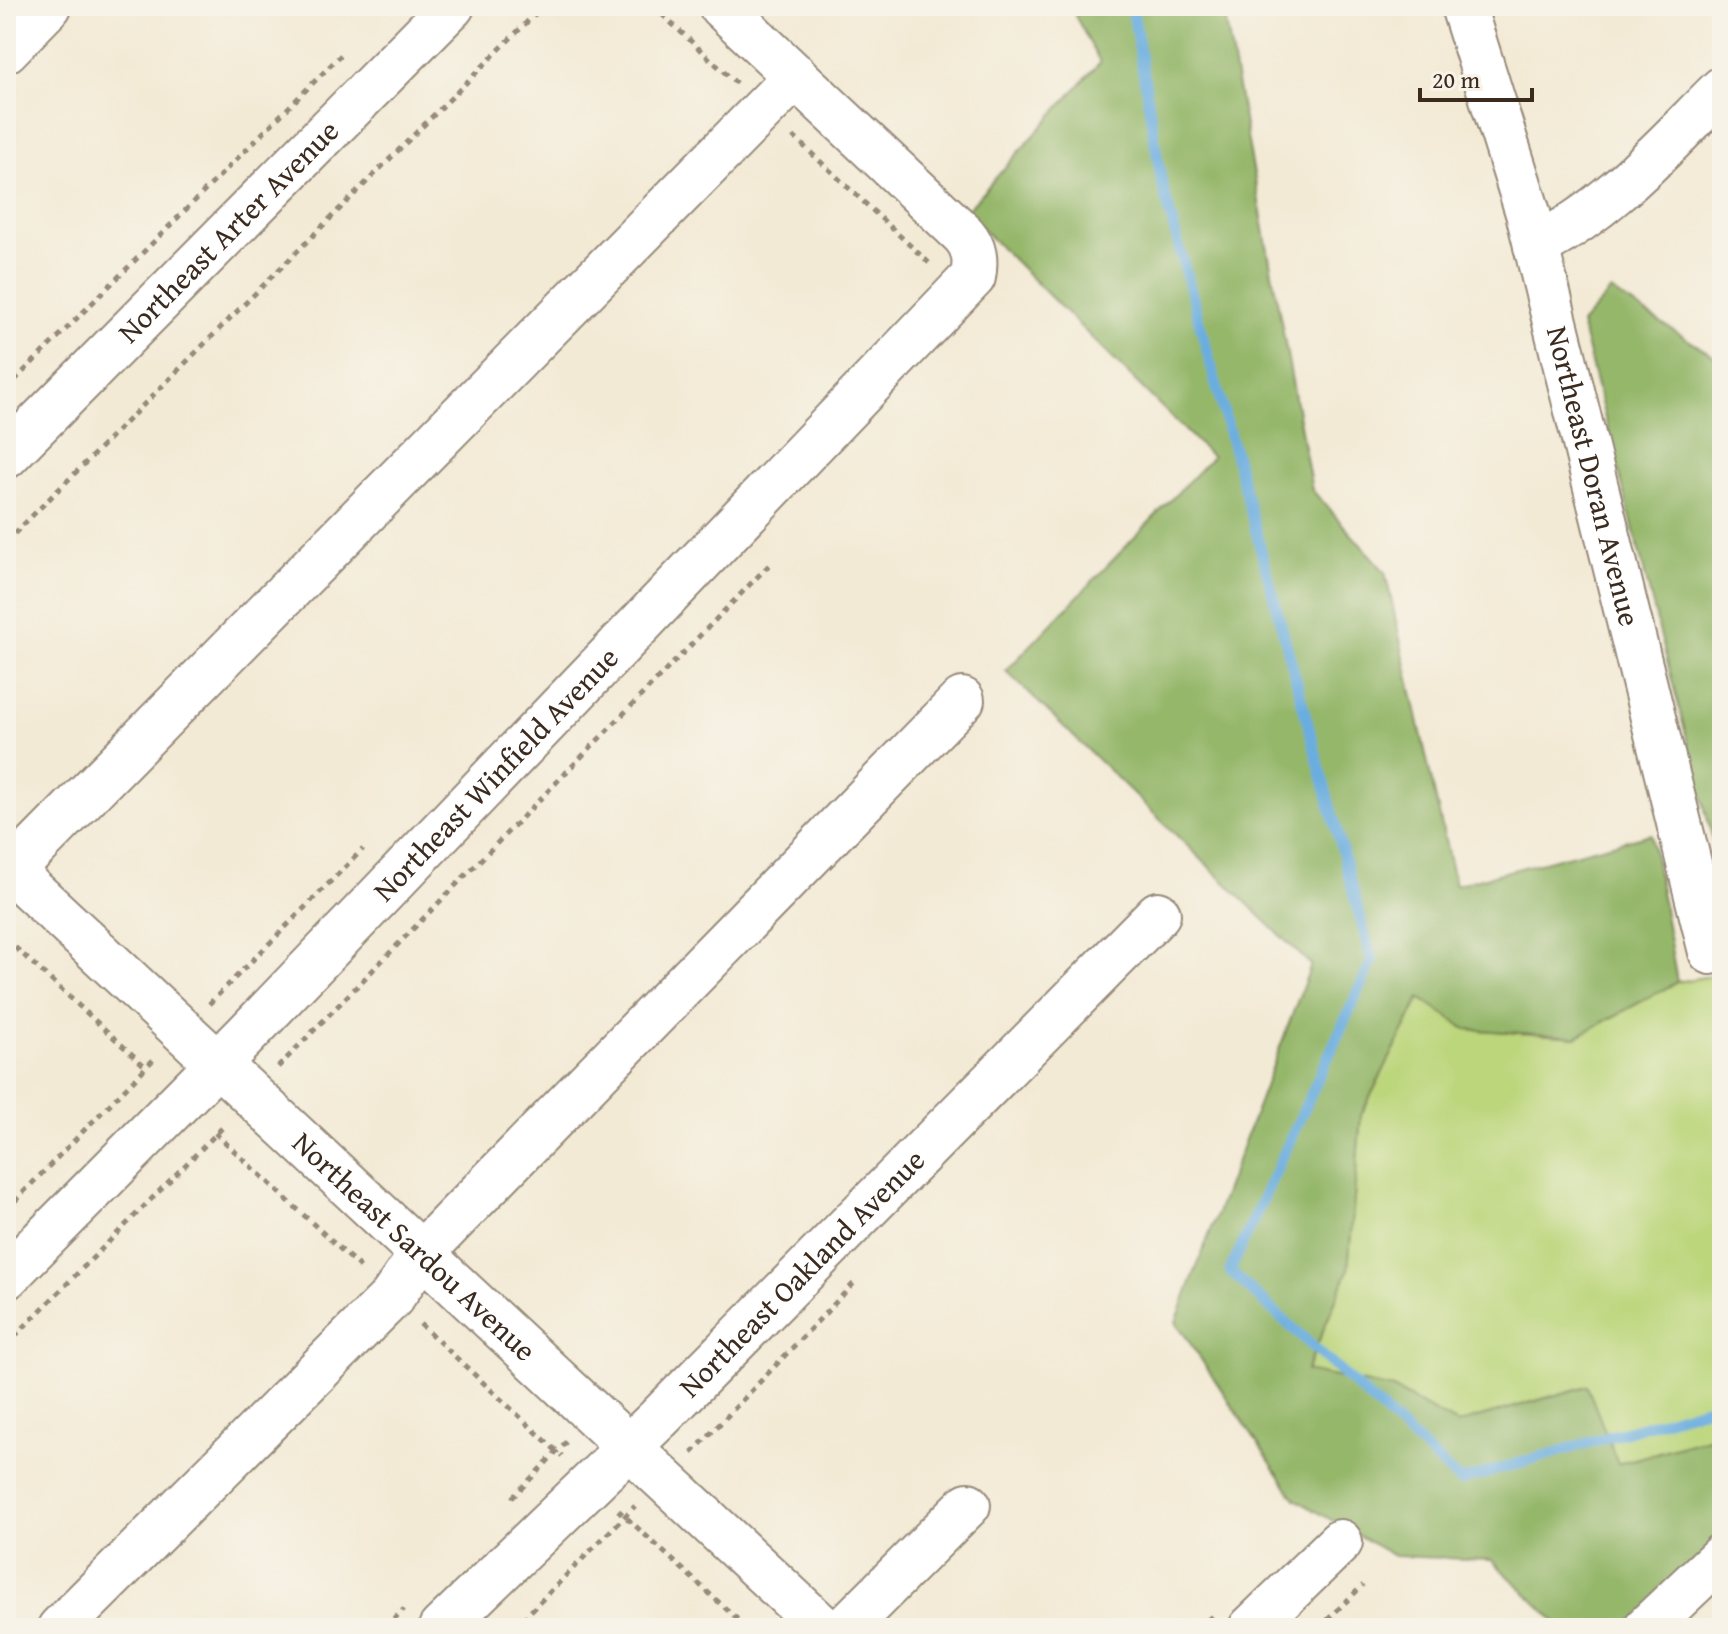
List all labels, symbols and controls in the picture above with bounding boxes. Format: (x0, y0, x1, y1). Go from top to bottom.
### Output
scale bar (1420, 52, 1532, 102)
text: 20 m (1432, 62, 1480, 97)
street label: Northeast Arter Avenue (107, 109, 348, 352)
street label: Northeast Doran Avenue (1536, 321, 1652, 630)
street label: Northeast Winfield Avenue (362, 636, 628, 911)
street label: Northeast Sardou Avenue (283, 1121, 547, 1371)
street label: Northeast Oakland Avenue (668, 1139, 935, 1407)

